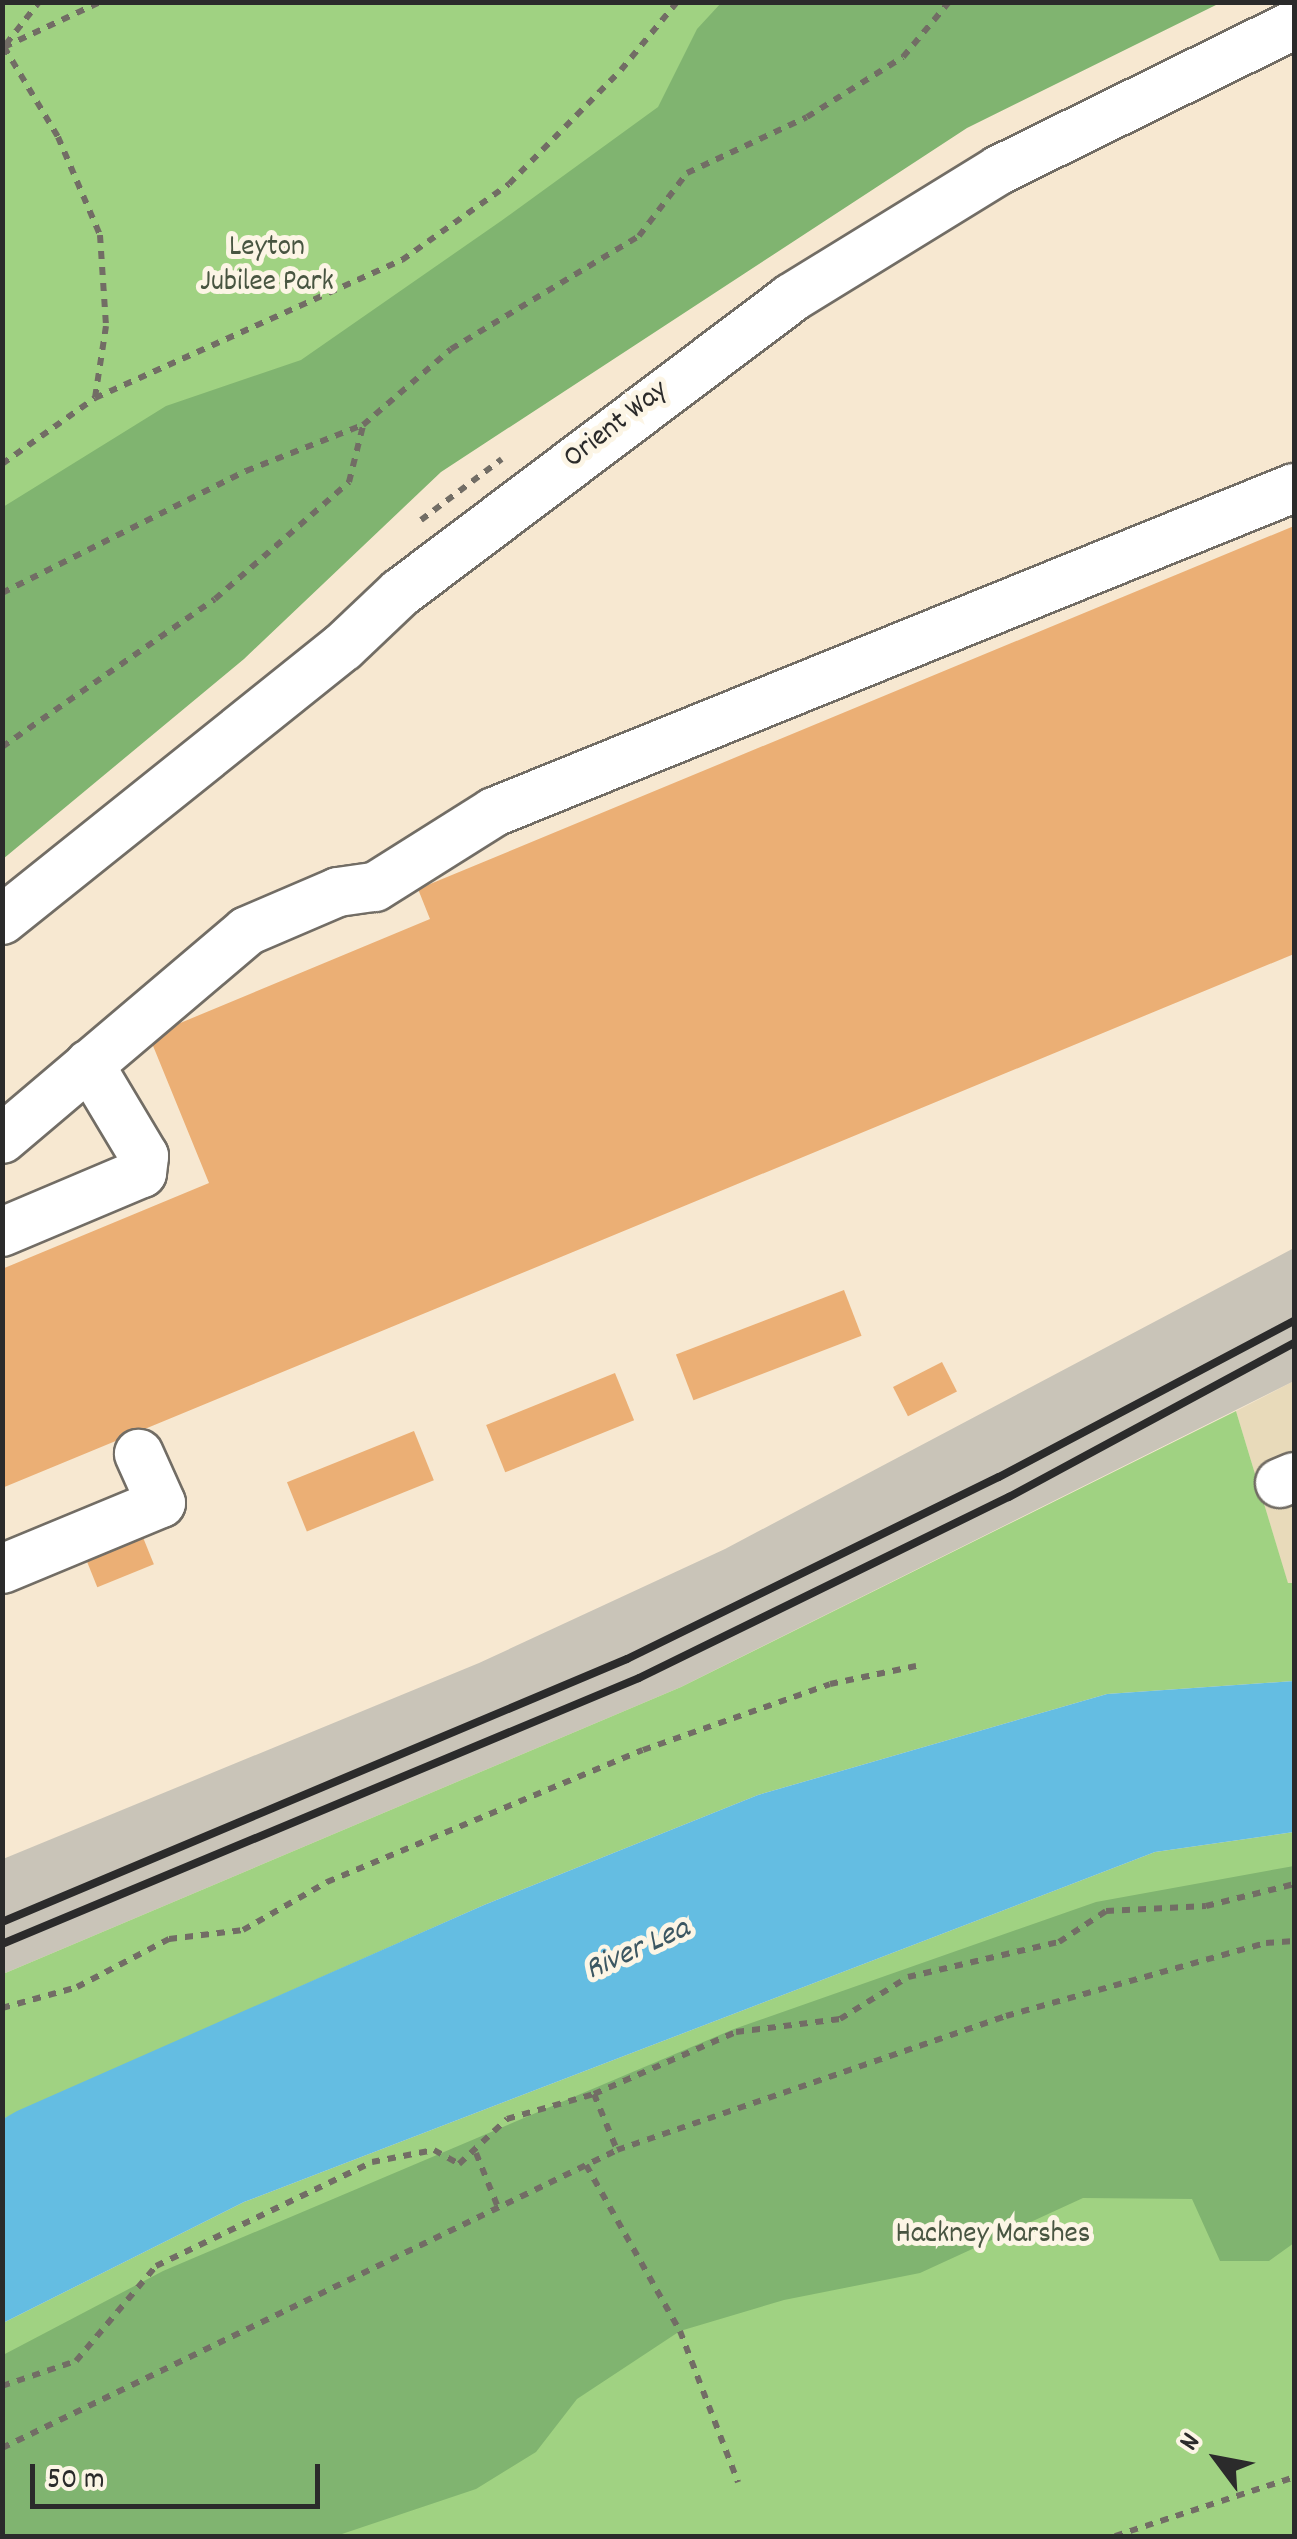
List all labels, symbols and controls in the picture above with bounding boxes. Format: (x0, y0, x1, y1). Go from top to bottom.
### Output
park label: Leyton Jubilee Park (200, 231, 334, 302)
street label: Orient Way (558, 374, 676, 478)
water label: River Lea (580, 1911, 696, 1991)
park label: Hackney Marshes (896, 2218, 1090, 2254)
north arrow (1167, 2409, 1267, 2509)
text: N (1171, 2427, 1212, 2460)
scale bar (35, 2444, 325, 2506)
text: 50 m (47, 2460, 105, 2503)

